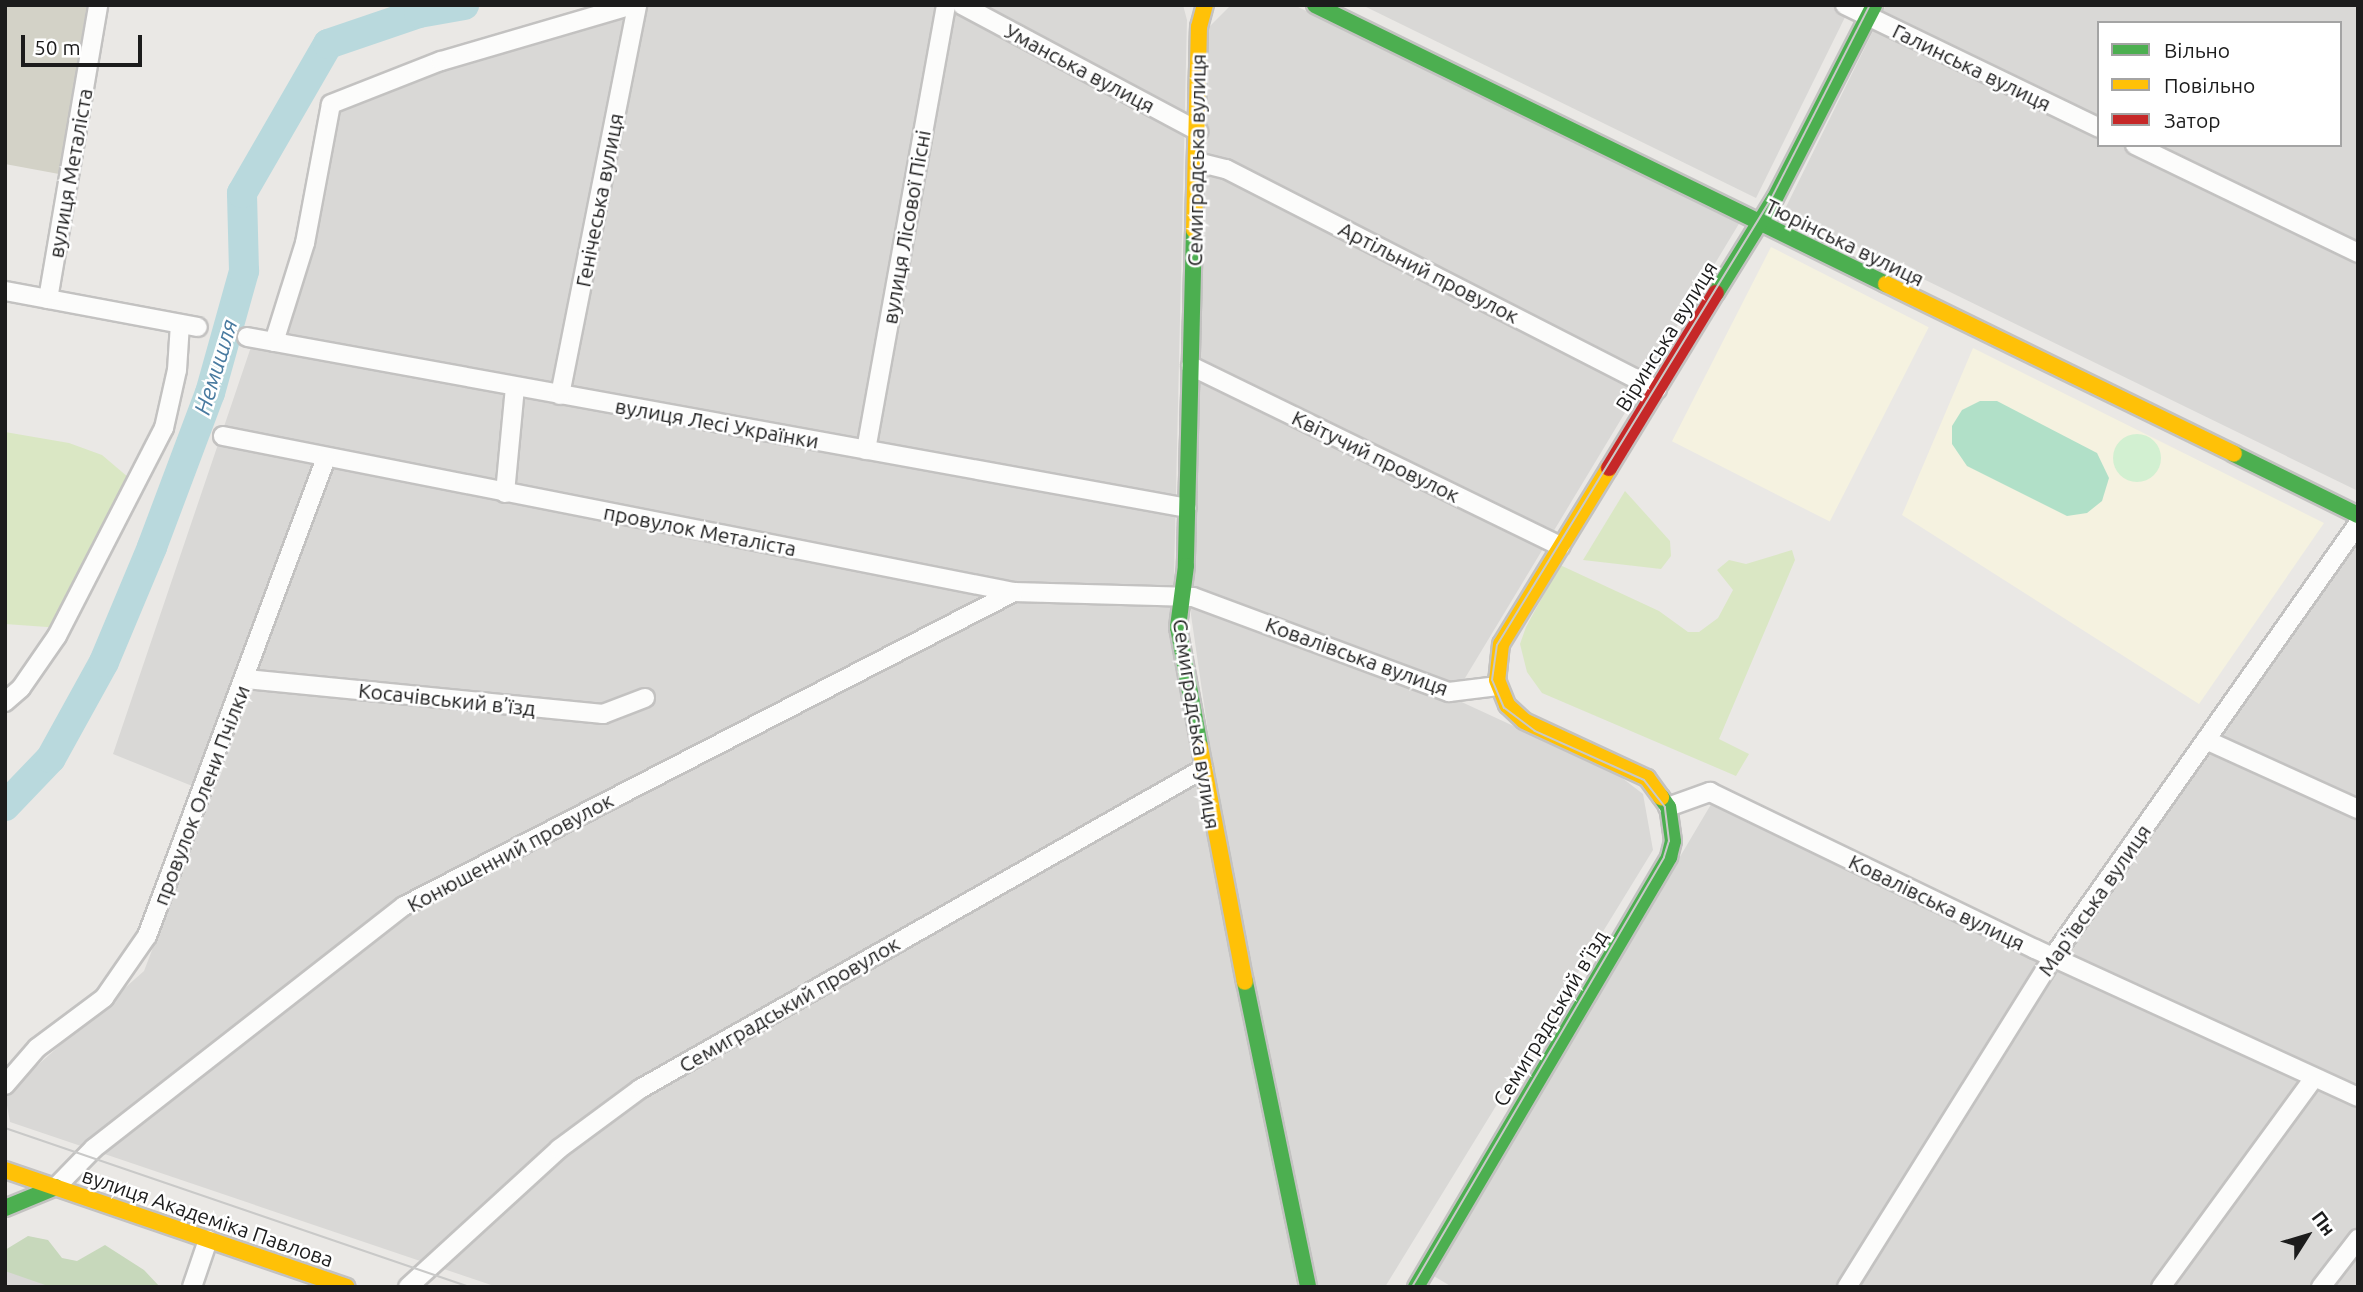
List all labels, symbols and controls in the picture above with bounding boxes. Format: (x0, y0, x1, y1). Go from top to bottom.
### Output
street label: Уманська вулиця (1001, 18, 1159, 118)
street label: Галинська вулиця (1889, 18, 2055, 116)
scale bar (24, 21, 145, 65)
legend (2097, 21, 2342, 147)
text: 50 m (34, 35, 81, 59)
text: Вільно (2164, 38, 2230, 62)
street label: Семиградська вулиця (1182, 53, 1210, 267)
text: Повільно (2164, 73, 2255, 97)
street label: вулиця Металіста (43, 86, 97, 260)
text: Затор (2164, 108, 2220, 132)
street label: Генічеська вулиця (570, 111, 628, 289)
street label: вулиця Лісової Пісні (877, 128, 935, 326)
street label: Тюрінська вулиця (1762, 193, 1928, 291)
street label: Артільний провулок (1335, 216, 1523, 328)
street label: Віринська вулиця (1610, 256, 1722, 416)
water label: Немишля (188, 316, 244, 418)
street label: вулиця Лесі Українки (613, 393, 821, 453)
street label: Квітучий провулок (1288, 404, 1464, 508)
street label: провулок Металіста (602, 499, 798, 561)
street label: Ковалівська вулиця (1262, 611, 1452, 701)
street label: Семиградська вулиця (1168, 617, 1226, 831)
street label: Косачівський в’їзд (357, 677, 537, 721)
street label: провулок Олени Пчілки (147, 681, 255, 909)
street label: Конюшенний провулок (403, 787, 617, 917)
street label: Мар'ївська вулиця (2032, 819, 2156, 981)
street label: Ковалівська вулиця (1845, 848, 2029, 956)
street label: Семиградський в’їзд (1487, 925, 1613, 1111)
street label: Семиградський провулок (674, 930, 904, 1078)
street label: вулиця Академіка Павлова (79, 1162, 337, 1272)
north arrow (2272, 1201, 2342, 1271)
text: Пн (2307, 1207, 2340, 1240)

